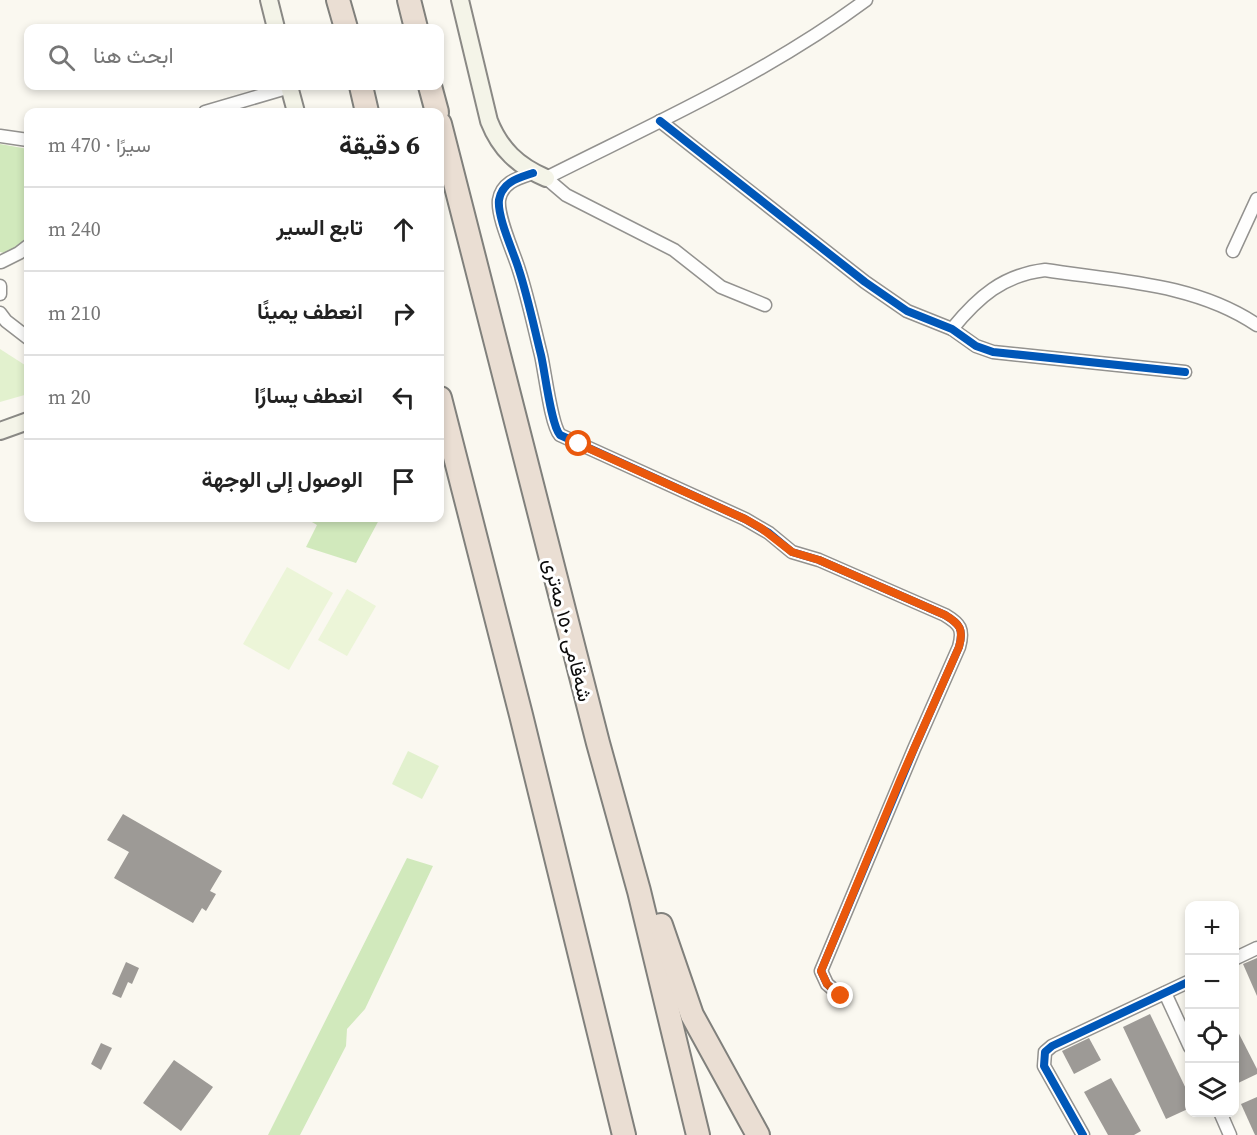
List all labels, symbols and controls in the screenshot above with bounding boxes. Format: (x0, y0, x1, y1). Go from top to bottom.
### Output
search box (24, 24, 444, 90)
text: ابحث هنا (93, 40, 174, 70)
icon: search (45, 41, 78, 74)
text: 6 دقيقة (339, 127, 420, 163)
text: سيرًا · 470 m (48, 131, 151, 159)
text: تابع السير (276, 212, 363, 242)
icon: ahead (387, 213, 420, 246)
text: 240 m (48, 215, 101, 243)
text: انعطف يمينًا (257, 296, 363, 326)
icon: right (387, 297, 420, 330)
text: 210 m (48, 299, 101, 327)
text: انعطف يسارًا (254, 380, 363, 410)
icon: left (387, 381, 420, 414)
text: 20 m (48, 383, 91, 411)
route start (565, 430, 591, 456)
text: الوصول إلى الوجهة (201, 464, 363, 494)
icon: arrive (387, 465, 420, 498)
street label: شەقامی ١٥٠ مەتری (537, 555, 599, 705)
map controls (1185, 901, 1239, 1117)
button: + (1185, 901, 1239, 955)
button: − (1185, 955, 1239, 1009)
route end (827, 982, 853, 1008)
button: locate (1185, 1009, 1239, 1063)
button: layers (1185, 1063, 1239, 1117)

